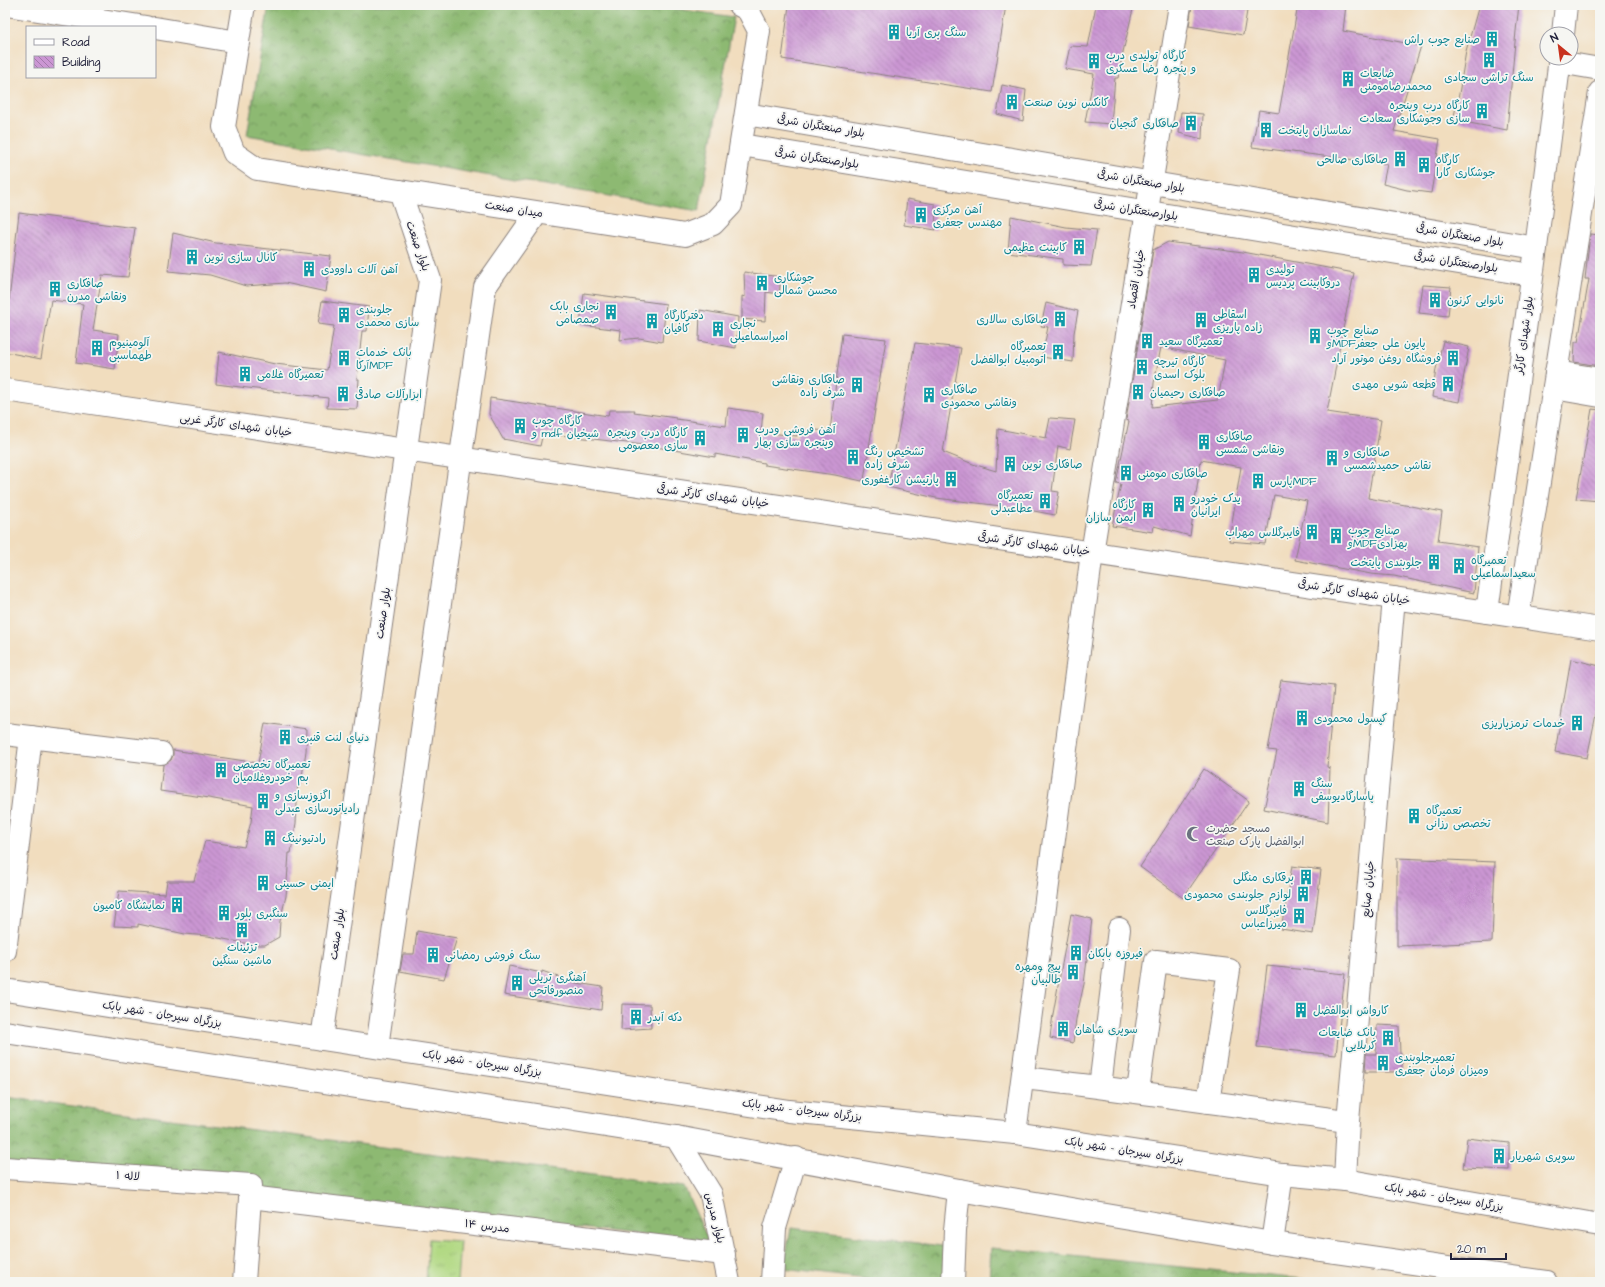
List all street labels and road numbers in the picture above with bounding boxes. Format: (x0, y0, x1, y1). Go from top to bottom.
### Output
street label: بلوار صنعتگران شرقی (776, 111, 866, 141)
street label: بلوارصنعتگران شرقی (774, 144, 860, 172)
street label: بلوار صنعتگران شرقی (1096, 166, 1186, 196)
street label: بلوارصنعتگران شرقی (1093, 196, 1179, 224)
street label: میدان صنعت (484, 197, 544, 221)
street label: بلوار صنعت (402, 219, 434, 273)
street label: بلوار صنعتگران شرقی (1415, 220, 1505, 250)
street label: خیابان اقتصاد (1124, 248, 1148, 310)
street label: بلوارصنعتگران شرقی (1413, 248, 1499, 276)
street label: بلوار شهدای کارگر (1511, 295, 1537, 376)
street label: خیابان شهدای کارگر غربی (179, 410, 293, 440)
street label: خیابان شهدای کارگر شرقی (656, 481, 770, 511)
street label: خیابان شهدای کارگر شرقی (977, 529, 1091, 559)
street label: خیابان شهدای کارگر شرقی (1297, 576, 1411, 608)
street label: بلوار صنعت (372, 586, 394, 640)
street label: خیابان صنایع (1358, 860, 1379, 918)
street label: بلوار صنعت (326, 907, 348, 961)
street label: بزرگراه سیرجان - شهر بابک (101, 997, 223, 1031)
street label: بزرگراه سیرجان - شهر بابک (421, 1046, 543, 1080)
street label: بزرگراه سیرجان - شهر بابک (741, 1095, 863, 1125)
street label: بزرگراه سیرجان - شهر بابک (1063, 1133, 1185, 1167)
street label: لاله ۱ (116, 1168, 140, 1184)
street label: بزرگراه سیرجان - شهر بابک (1383, 1179, 1505, 1215)
street label: بلوار مدرس (701, 1191, 729, 1245)
street label: مدرس ۱۴ (464, 1216, 510, 1236)

